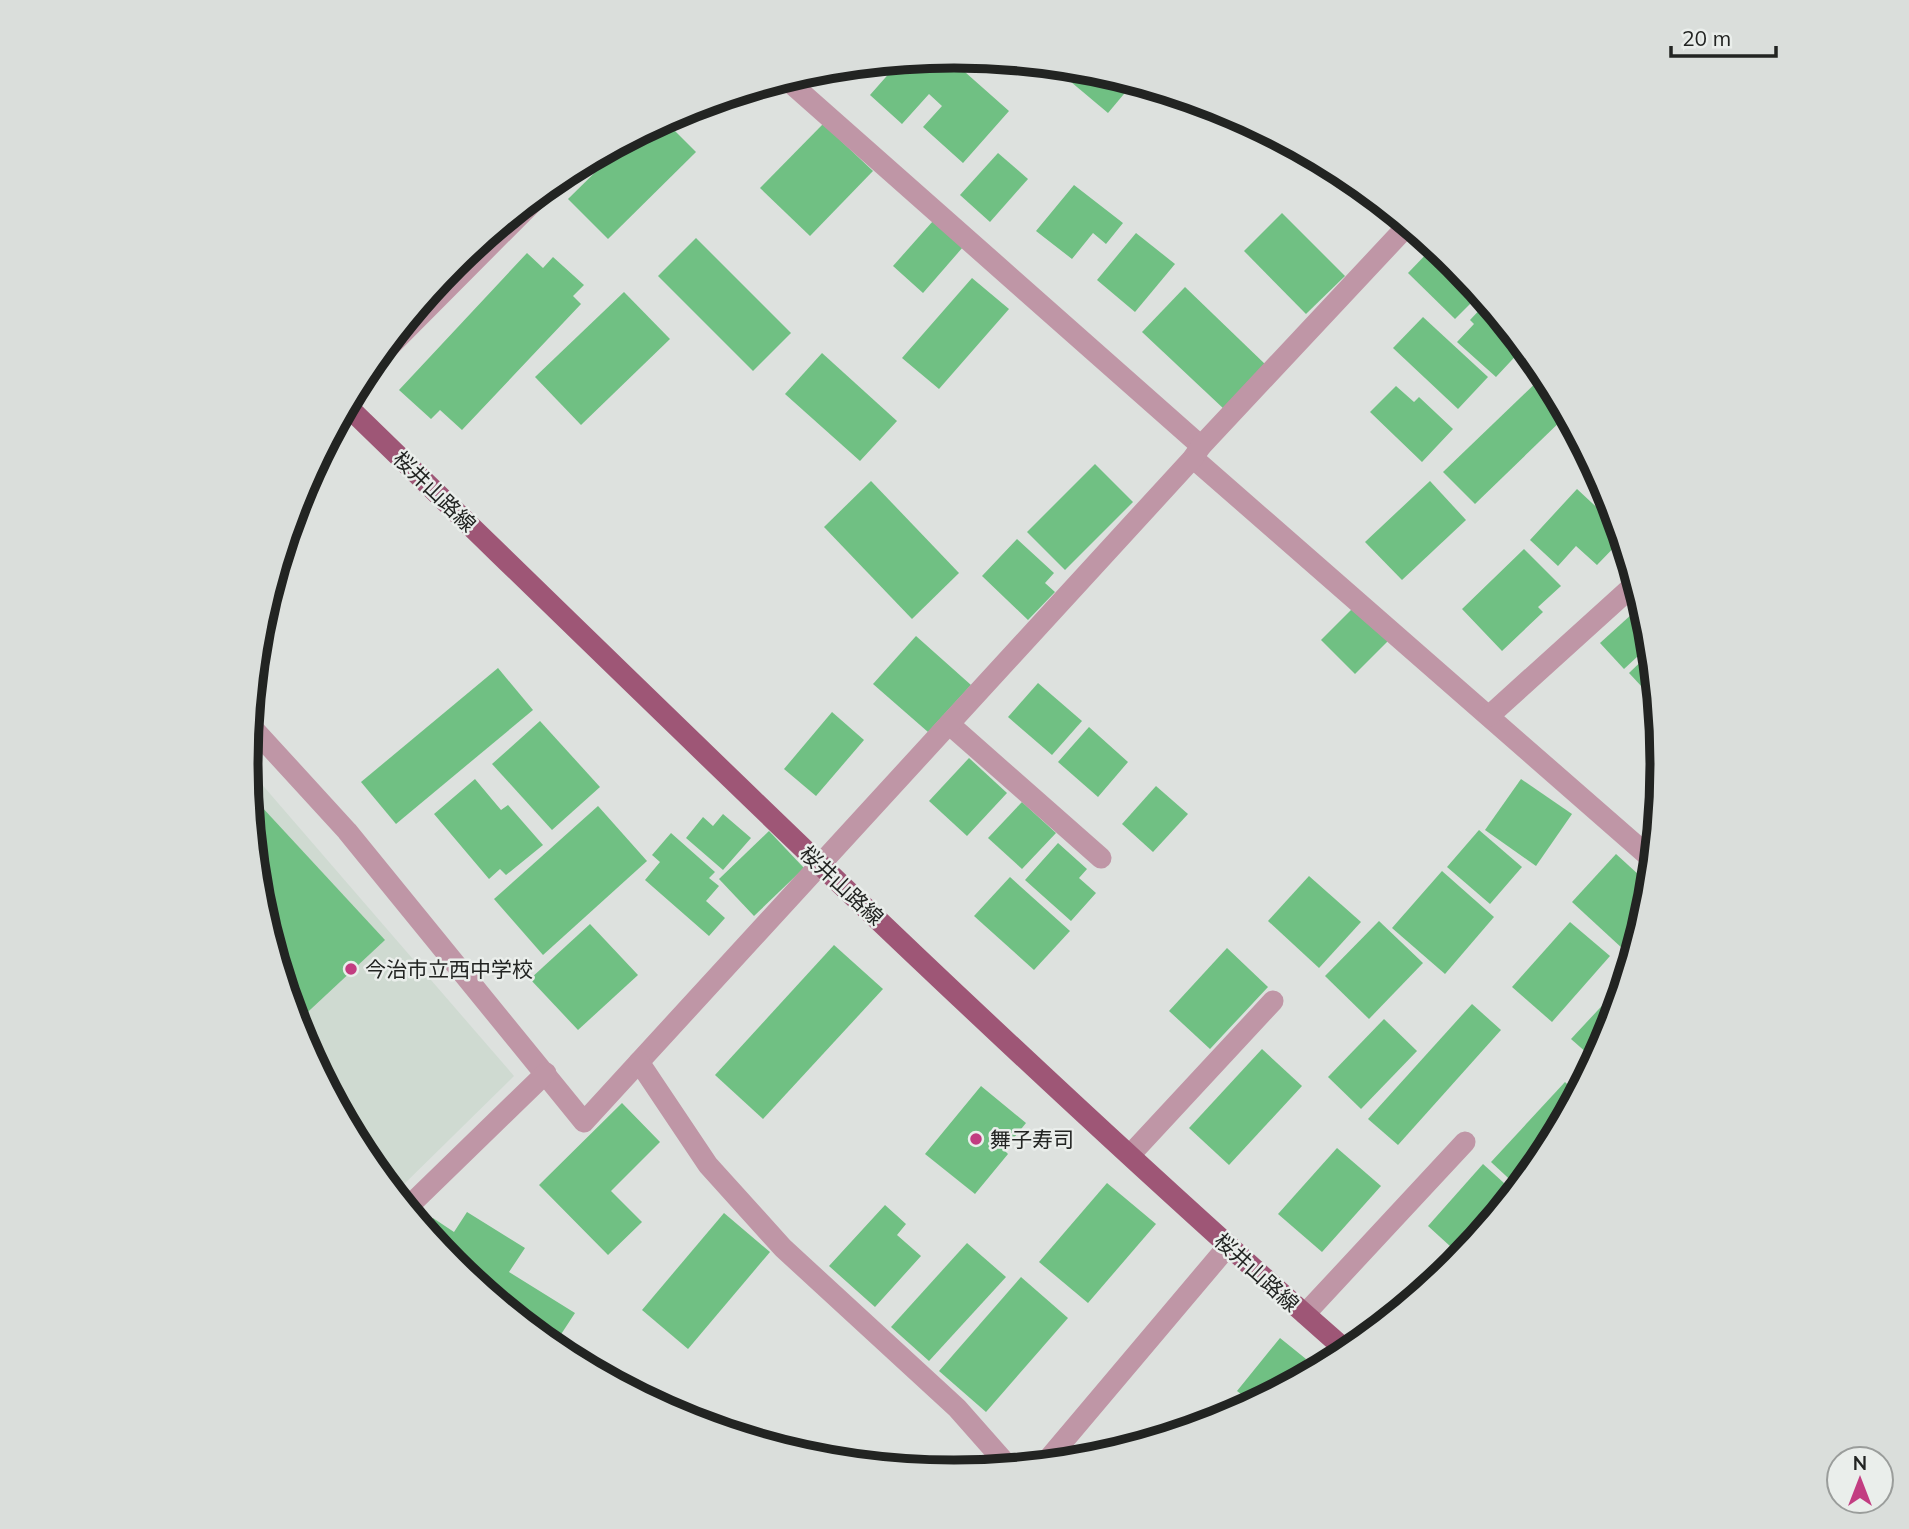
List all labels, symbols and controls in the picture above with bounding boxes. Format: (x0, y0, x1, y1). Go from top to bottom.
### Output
scale bar (1671, 14, 1776, 58)
text: 20 m (1682, 25, 1731, 51)
street label: 桜井山路線 (388, 445, 482, 537)
street label: 桜井山路線 (795, 840, 889, 930)
place label: 今治市立西中学校 (365, 956, 533, 982)
marker: 今治市立西中学校 (343, 961, 359, 977)
place label: 舞子寿司 (990, 1126, 1074, 1152)
marker: 舞子寿司 (968, 1131, 984, 1147)
street label: 桜井山路線 (1209, 1227, 1305, 1317)
north arrow (1825, 1445, 1895, 1515)
text: N (1853, 1451, 1867, 1475)

